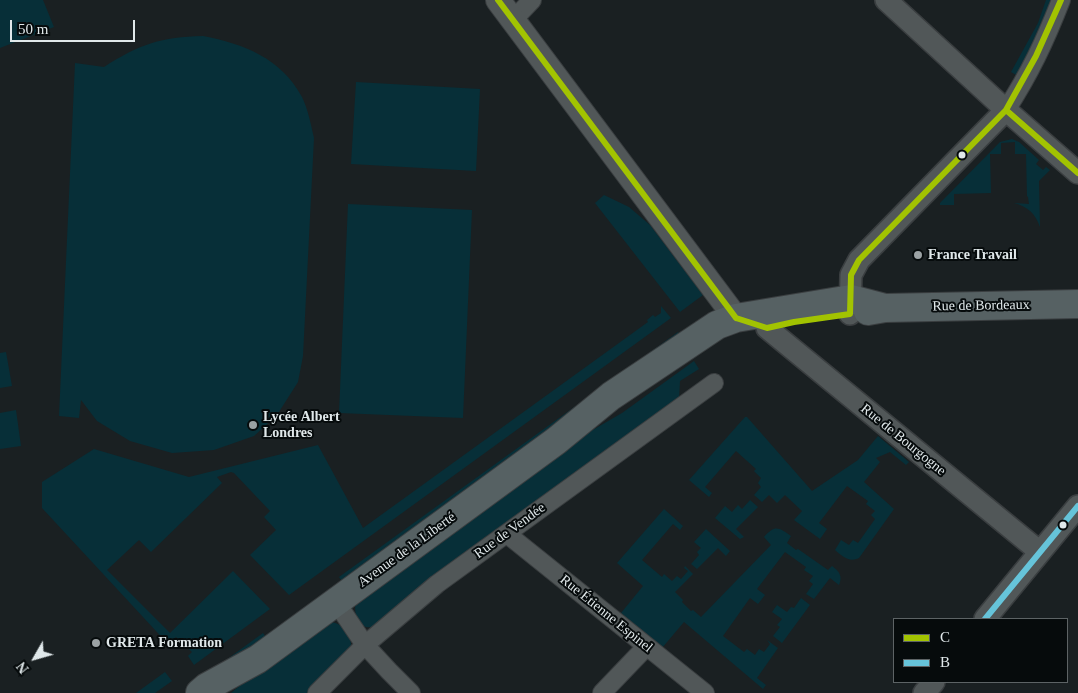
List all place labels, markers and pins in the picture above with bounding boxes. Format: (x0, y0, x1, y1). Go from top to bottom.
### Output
unlabelled marker (957, 150, 967, 160)
place label: France Travail (928, 247, 1017, 263)
marker: France Travail (912, 249, 924, 261)
place label: Lycée Albert Londres (263, 409, 340, 442)
marker: Lycée Albert Londres (247, 419, 259, 431)
unlabelled marker (1058, 520, 1068, 530)
place label: GRETA Formation (106, 635, 222, 651)
marker: GRETA Formation (90, 637, 102, 649)

